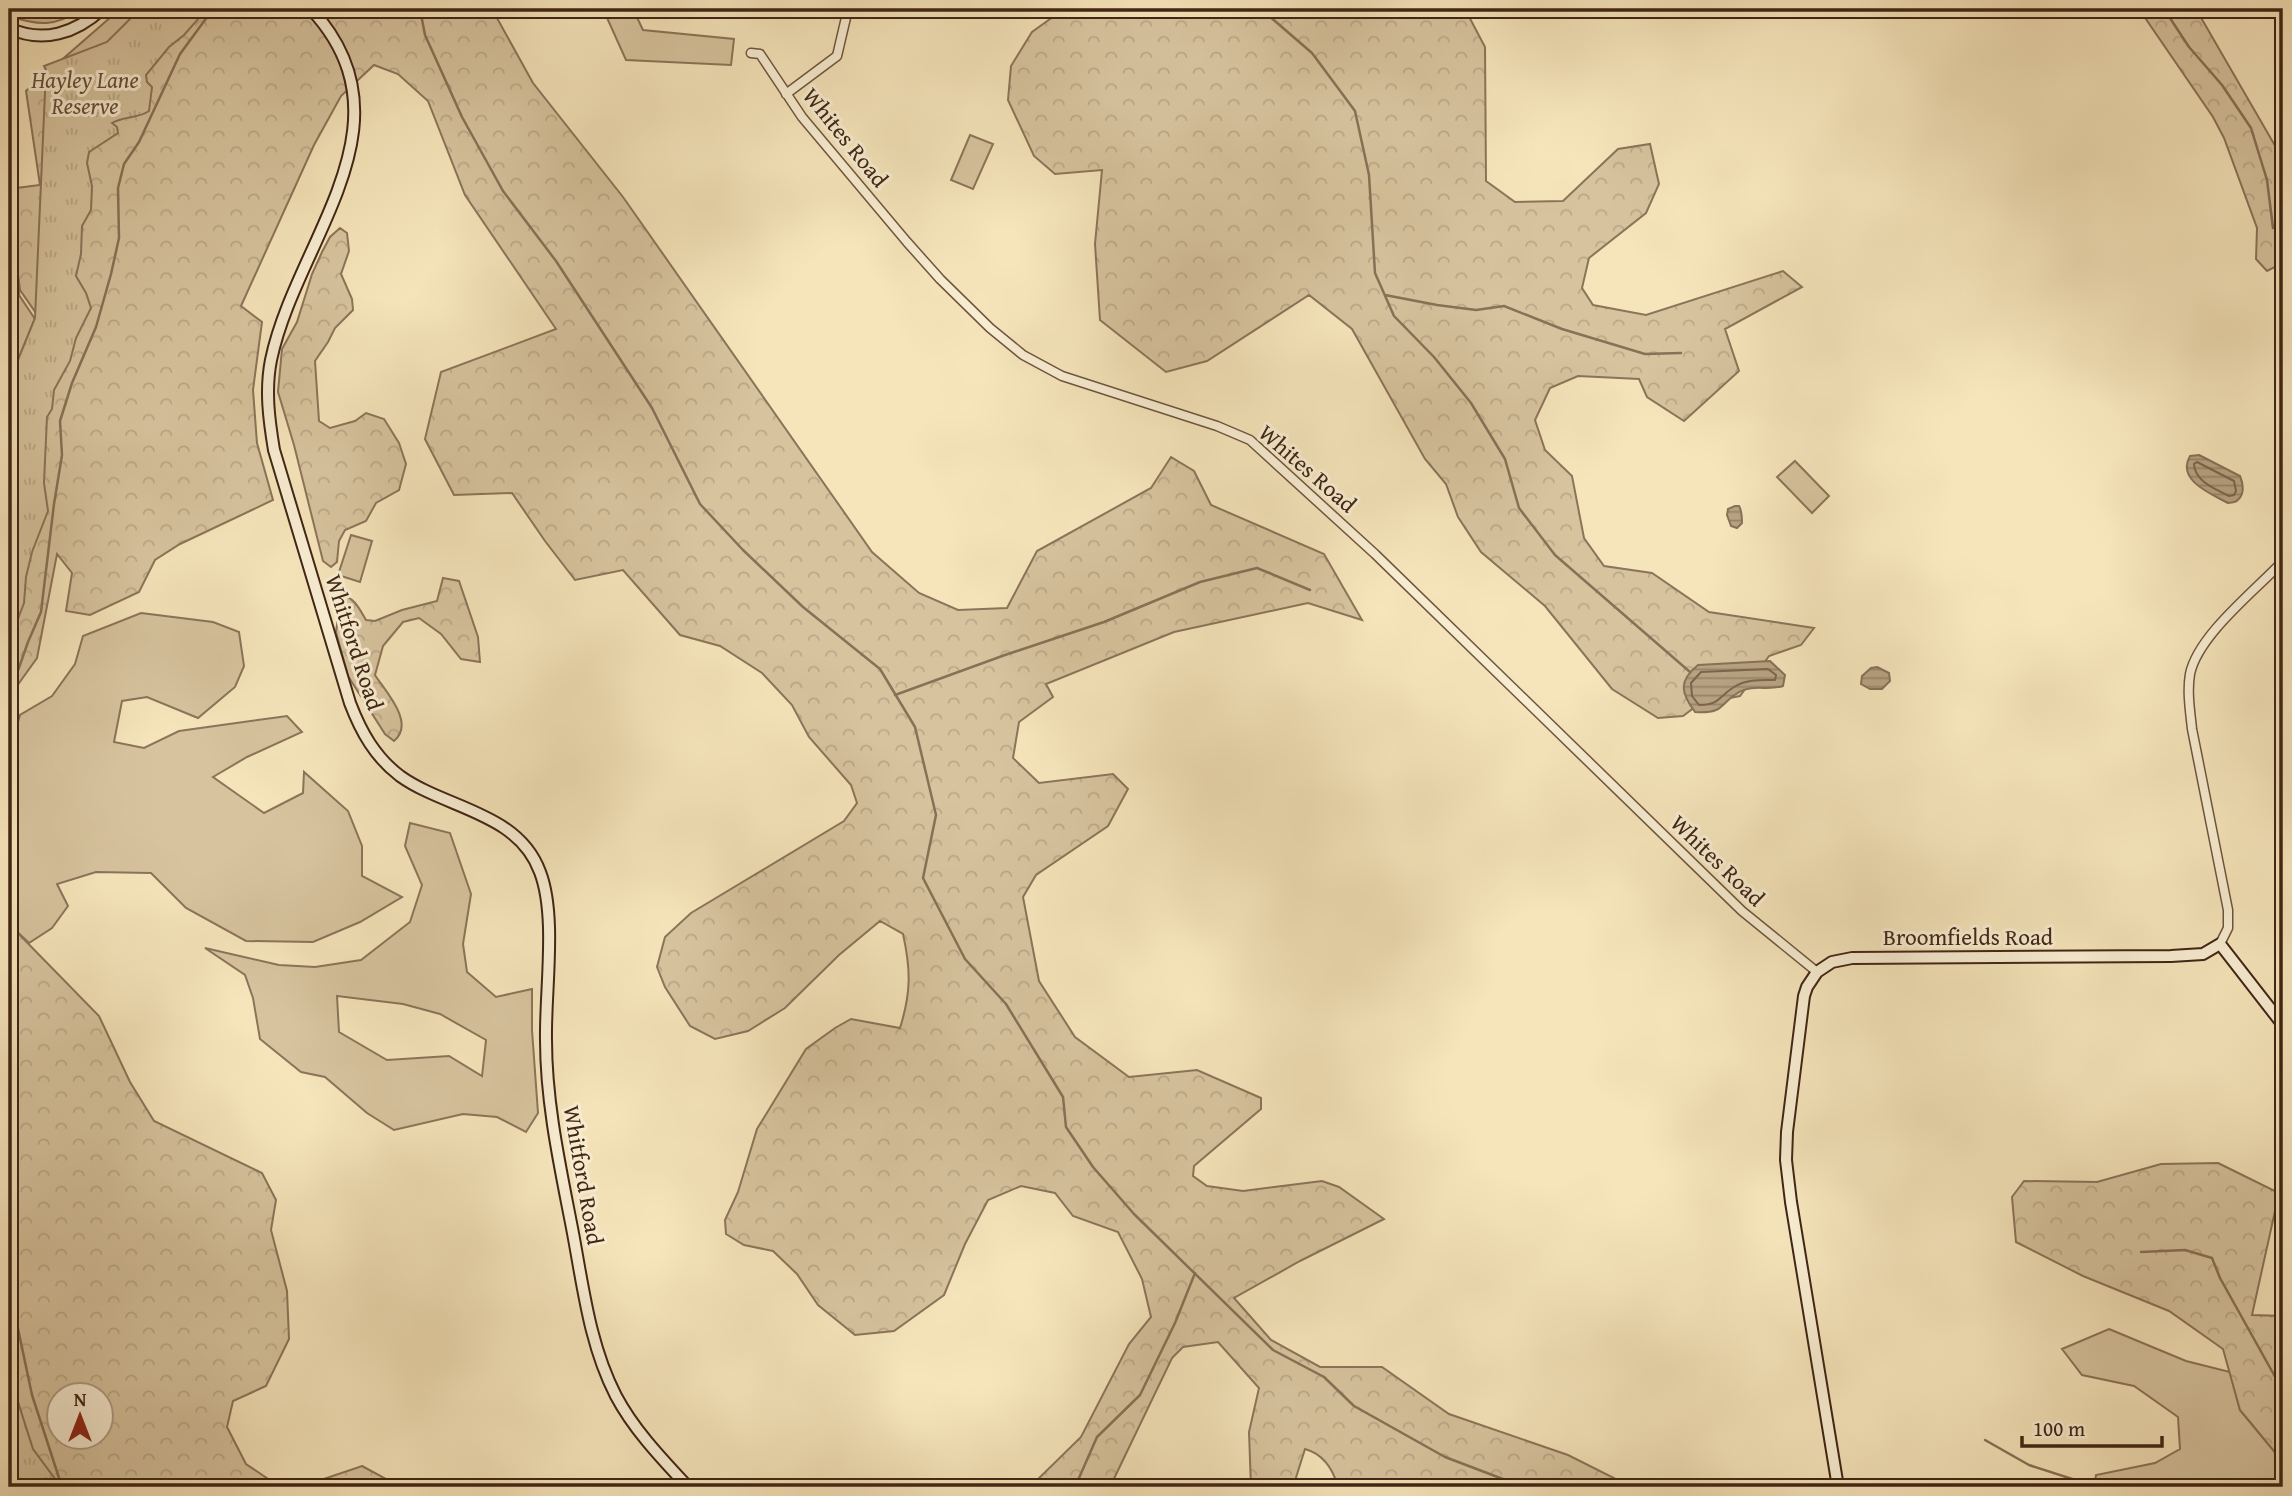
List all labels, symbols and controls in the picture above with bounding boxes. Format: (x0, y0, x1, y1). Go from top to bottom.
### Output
park label: Hayley Lane Reserve (30, 63, 139, 122)
street label: Whites Road (795, 80, 897, 195)
street label: Whites Road (1252, 416, 1365, 520)
street label: Whitford Road (318, 570, 393, 715)
street label: Whites Road (1663, 806, 1773, 914)
street label: Broomfields Road (1883, 920, 2054, 953)
street label: Whitford Road (556, 1103, 613, 1248)
north arrow (46, 1380, 116, 1450)
text: N (74, 1385, 87, 1413)
scale bar (2022, 1405, 2162, 1449)
text: 100 m (2033, 1413, 2085, 1444)

